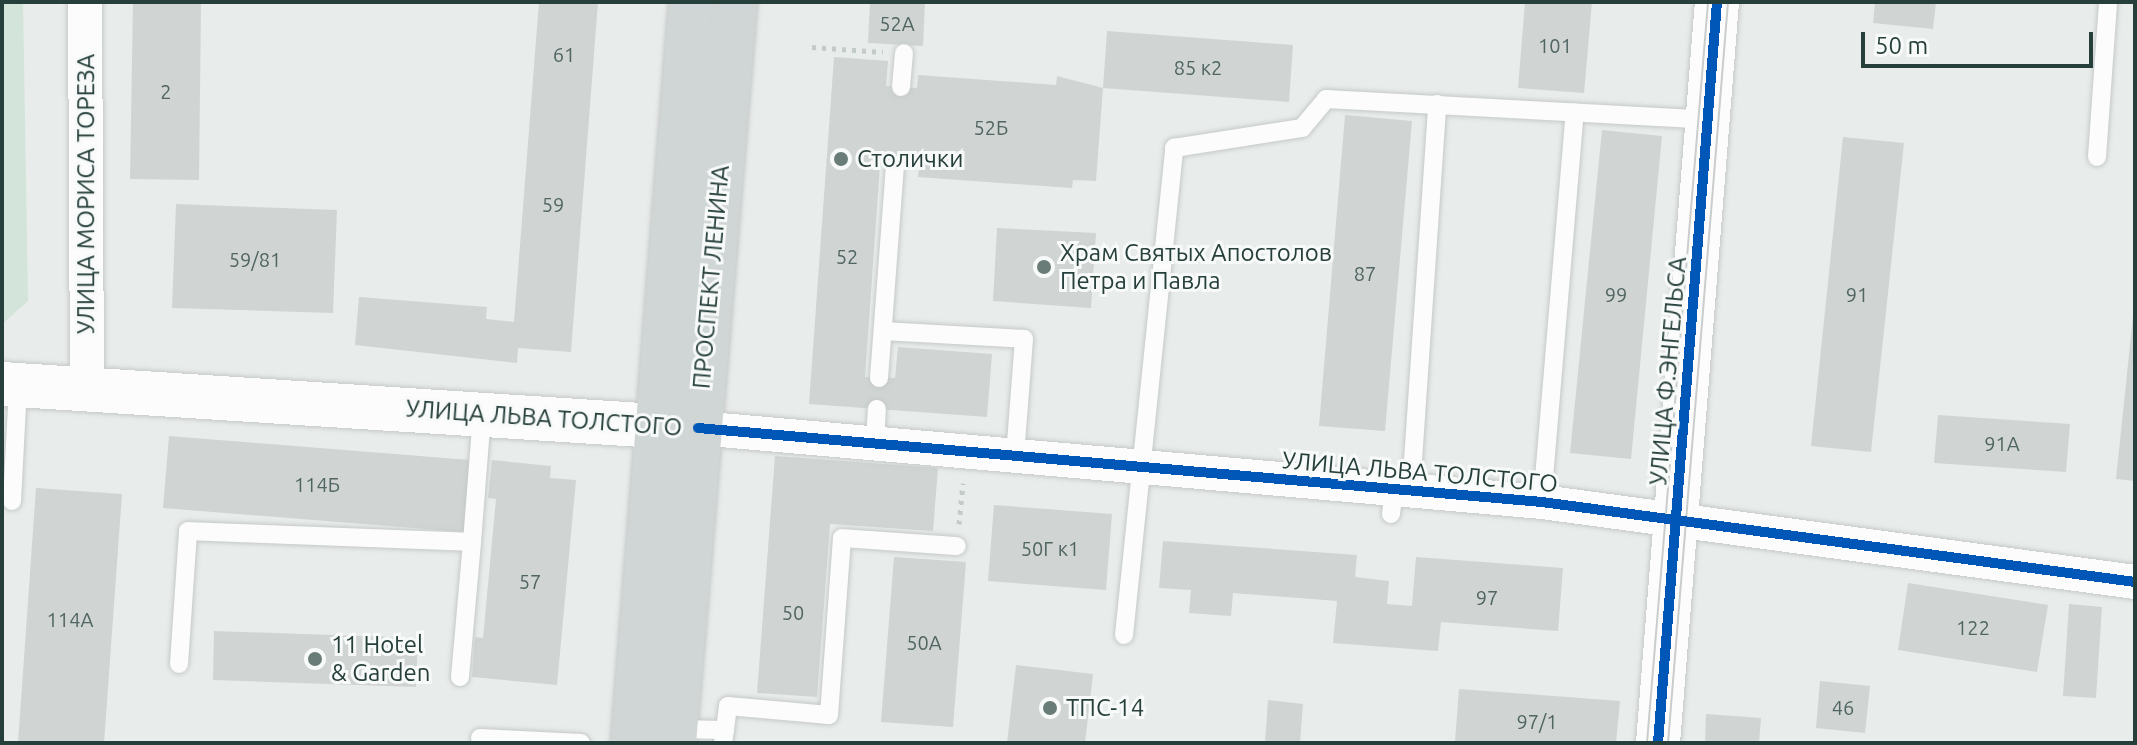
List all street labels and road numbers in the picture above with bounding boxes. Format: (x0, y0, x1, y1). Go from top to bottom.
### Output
street label: УЛИЦА МОРИСА ТОРЕЗА (72, 54, 100, 334)
street label: ПРОСПЕКТ ЛЕНИНА (687, 164, 735, 390)
street label: УЛИЦА Ф.ЭНГЕЛЬСА (1644, 256, 1692, 486)
street label: УЛИЦА ЛЬВА ТОЛСТОГО (405, 394, 683, 442)
street label: УЛИЦА ЛЬВА ТОЛСТОГО (1281, 446, 1559, 498)

